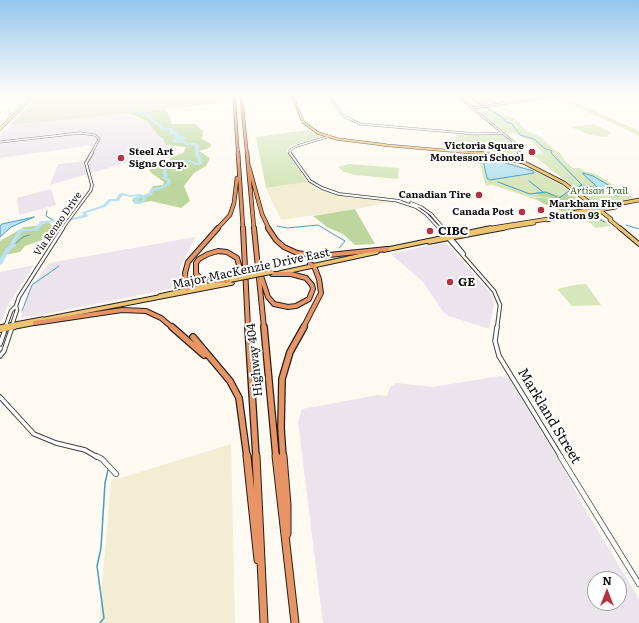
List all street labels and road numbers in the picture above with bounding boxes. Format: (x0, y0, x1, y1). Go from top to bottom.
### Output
street label: Via Renzo Drive (31, 190, 85, 258)
street label: Major MacKenzie Drive East (171, 245, 331, 293)
street label: Highway 404 (244, 323, 266, 397)
street label: Markland Street (514, 365, 584, 467)

